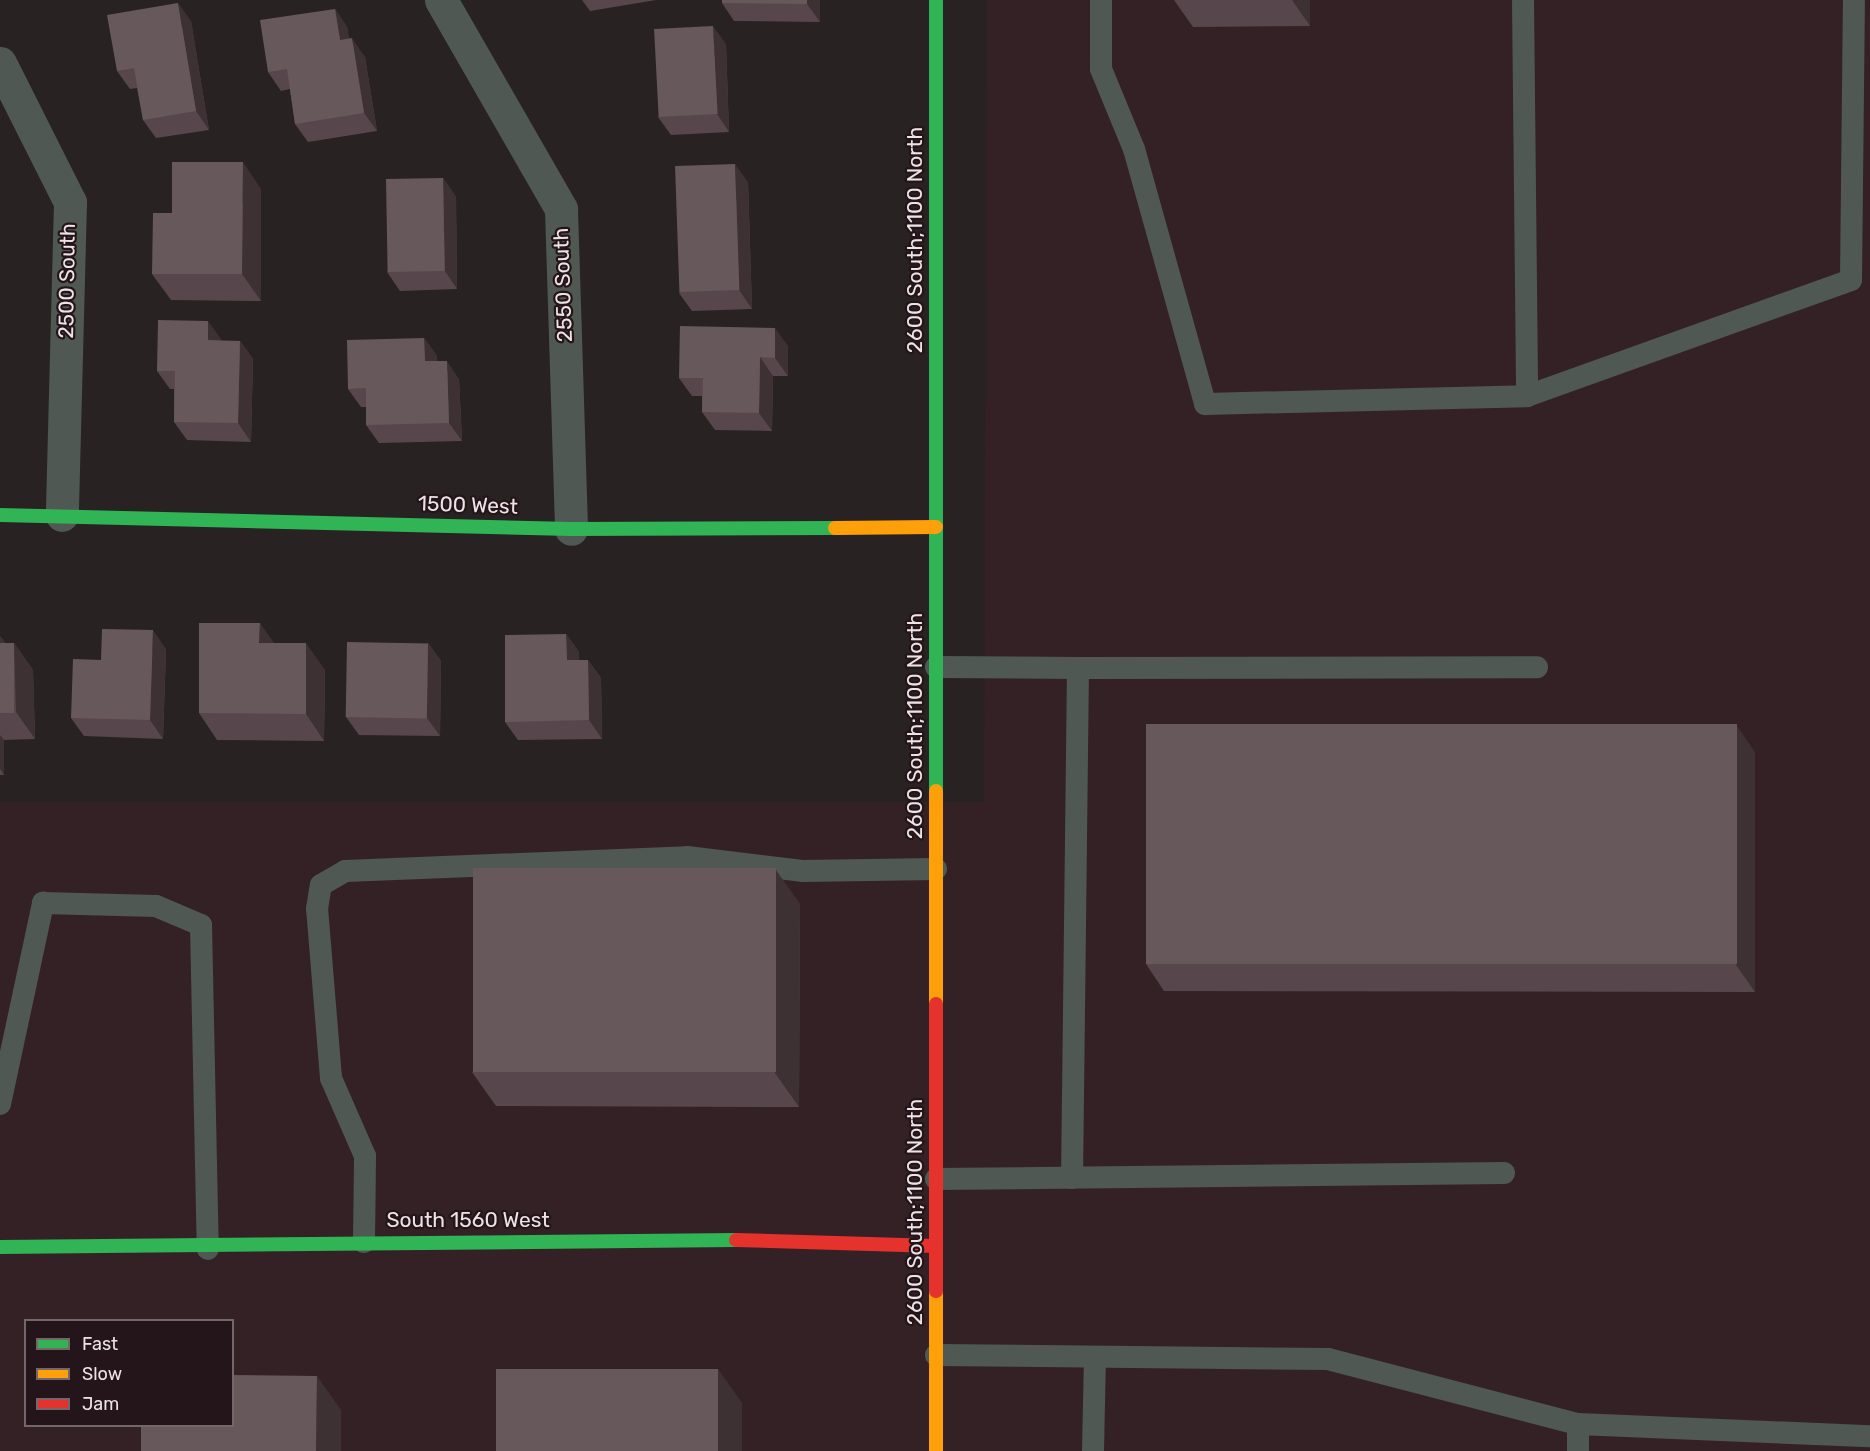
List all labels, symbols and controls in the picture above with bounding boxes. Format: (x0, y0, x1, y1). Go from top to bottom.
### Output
street label: 2600 South;1100 North (902, 127, 928, 353)
street label: 2500 South (53, 223, 81, 339)
street label: 2550 South (548, 227, 578, 343)
street label: 1500 West (417, 491, 519, 519)
street label: 2600 South;1100 North (902, 613, 928, 839)
street label: 2600 South;1100 North (902, 1099, 928, 1325)
street label: South 1560 West (386, 1207, 550, 1233)
legend (24, 1319, 234, 1427)
text: Fast (82, 1333, 118, 1355)
text: Slow (82, 1363, 122, 1385)
text: Jam (82, 1393, 119, 1415)

